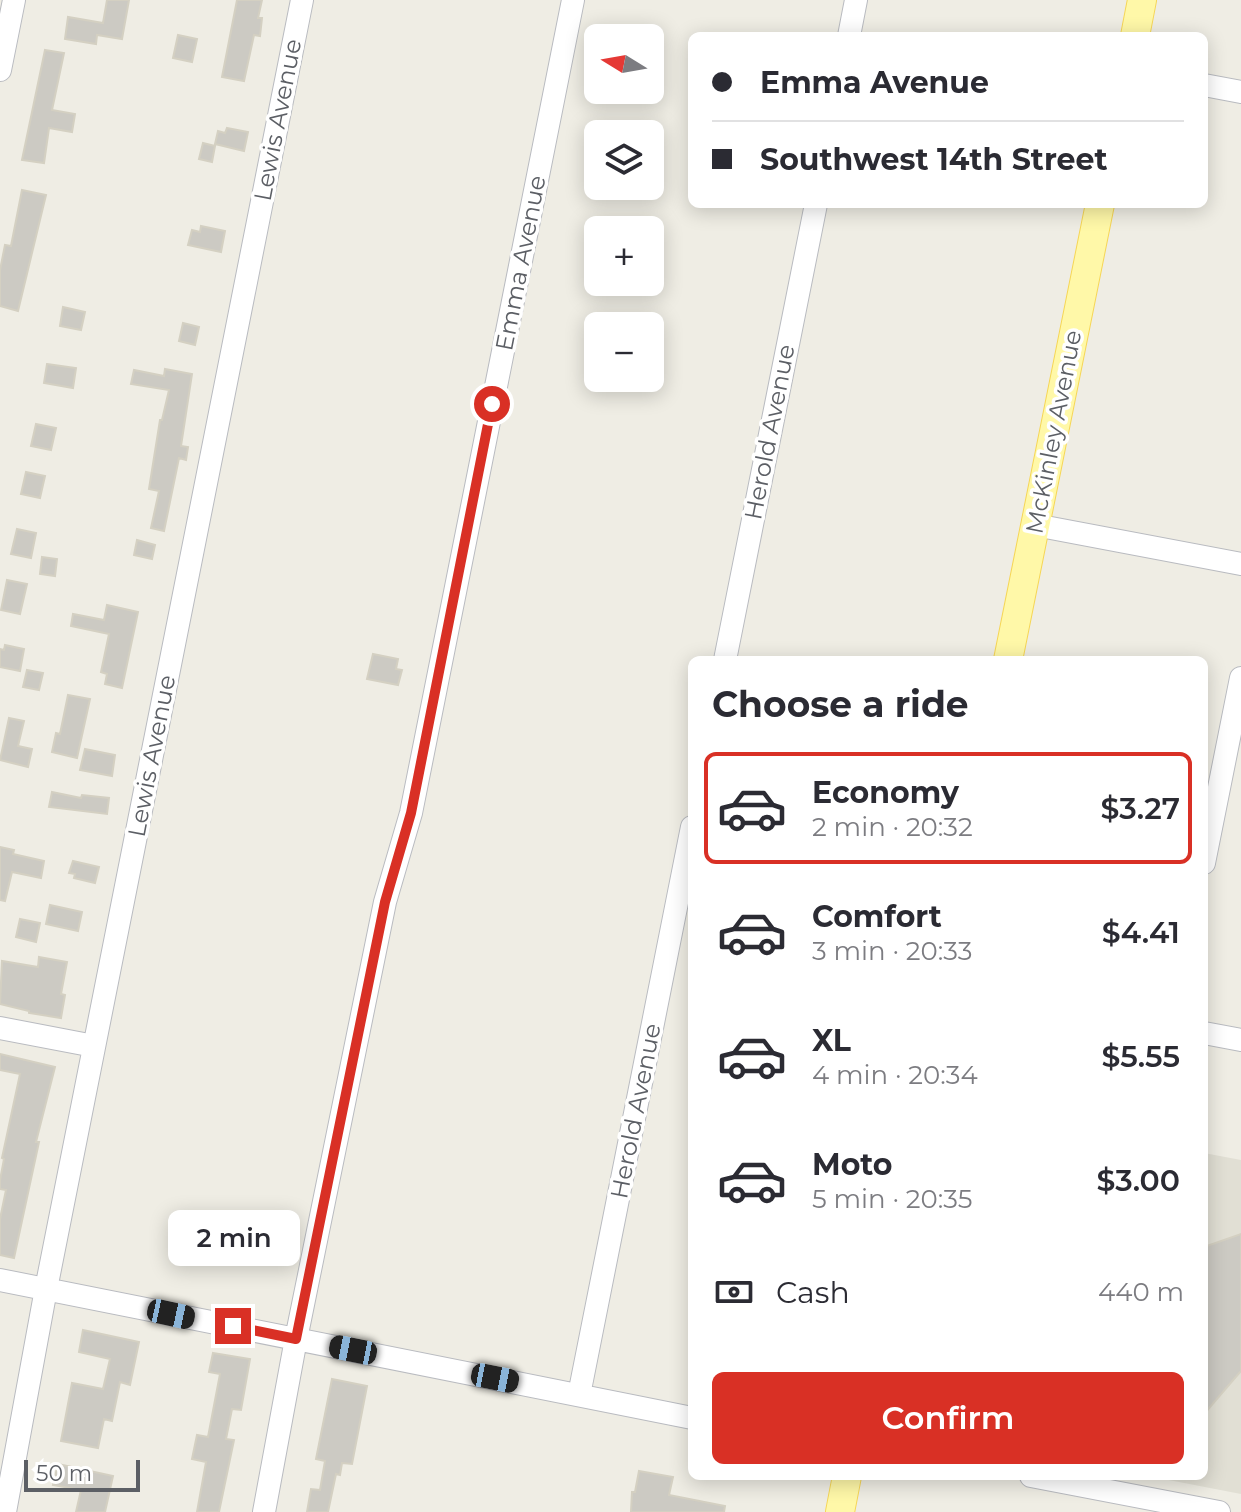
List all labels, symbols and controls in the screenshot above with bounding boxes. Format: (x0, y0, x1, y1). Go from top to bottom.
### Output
north arrow (584, 24, 664, 104)
map controls (584, 24, 664, 392)
street label: Lewis Avenue (248, 36, 307, 203)
text: Emma Avenue (760, 64, 989, 101)
button: layers (584, 120, 664, 200)
text: Southwest 14th Street (760, 141, 1107, 178)
street label: Emma Avenue (489, 173, 552, 353)
button: + (584, 216, 664, 296)
button: − (584, 312, 664, 392)
street label: McKinley Avenue (1020, 328, 1087, 536)
street label: Herold Avenue (738, 342, 801, 522)
route start (474, 386, 510, 422)
street label: Lewis Avenue (122, 672, 181, 839)
text: Choose a ride (712, 682, 969, 726)
icon: car (716, 772, 788, 844)
text: Economy (812, 774, 959, 811)
text: $3.27 (1101, 790, 1180, 827)
text: 2 min · 20:32 (812, 811, 973, 843)
icon: car (716, 896, 788, 968)
text: Comfort (812, 898, 942, 935)
text: $4.41 (1102, 914, 1180, 951)
text: 3 min · 20:33 (812, 935, 972, 967)
icon: car (716, 1020, 788, 1092)
street label: Herold Avenue (604, 1021, 667, 1201)
text: XL (812, 1022, 851, 1059)
text: $5.55 (1101, 1038, 1180, 1075)
text: 4 min · 20:34 (812, 1059, 978, 1091)
icon: car (716, 1144, 788, 1216)
text: Moto (812, 1146, 893, 1183)
text: $3.00 (1096, 1162, 1180, 1199)
text: 5 min · 20:35 (812, 1183, 972, 1215)
callout: 2 min (167, 1210, 299, 1266)
text: 2 min (196, 1222, 272, 1254)
icon: cash (712, 1270, 756, 1314)
text: Cash (776, 1274, 850, 1311)
text: 440 m (1098, 1276, 1184, 1308)
car (145, 1297, 197, 1331)
route end (215, 1308, 251, 1344)
car (327, 1334, 379, 1366)
car (469, 1362, 521, 1394)
button: Confirm (712, 1372, 1184, 1464)
scale bar (24, 1456, 140, 1492)
text: 50 m (36, 1460, 92, 1487)

